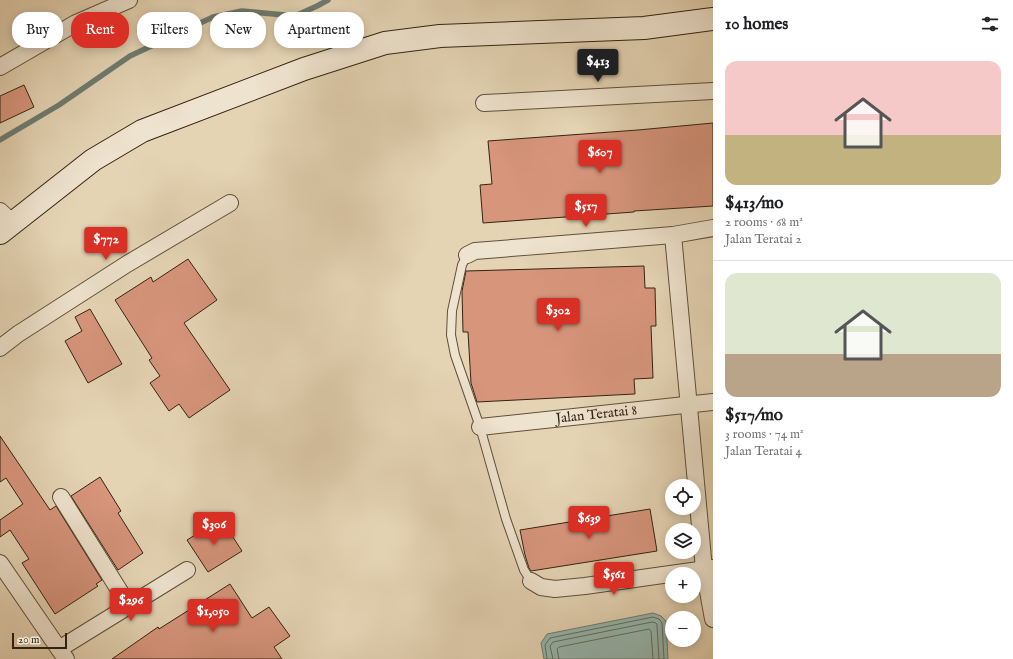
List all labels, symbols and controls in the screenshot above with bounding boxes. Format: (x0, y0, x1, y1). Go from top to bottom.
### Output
chip: Buy (12, 12, 63, 48)
chip: Rent (71, 12, 129, 48)
chip: Filters (137, 12, 202, 48)
chip: New (210, 12, 266, 48)
chip: Apartment (274, 12, 364, 48)
icon: filters (979, 13, 1001, 35)
text: 10 homes (725, 14, 788, 35)
pin: $413 (574, 49, 622, 83)
text: $413 (586, 53, 610, 70)
icon: home (827, 87, 899, 159)
pin: $607 (576, 140, 624, 174)
text: $607 (587, 144, 613, 161)
text: $413/mo (725, 193, 783, 214)
pin: $517 (562, 194, 610, 228)
text: $517 (575, 198, 597, 215)
text: 2 rooms · 68 m² (725, 214, 803, 231)
pin: $772 (82, 227, 130, 261)
text: $772 (93, 231, 119, 248)
text: Jalan Teratai 2 (725, 231, 802, 248)
pin: $302 (534, 298, 582, 332)
icon: home (827, 299, 899, 371)
text: $302 (546, 302, 570, 319)
street label: Jalan Teratai 8 (553, 401, 638, 428)
text: $517/mo (725, 405, 783, 426)
text: 3 rooms · 74 m² (725, 426, 804, 443)
text: Jalan Teratai 4 (725, 443, 802, 460)
map controls (665, 479, 701, 647)
button: locate (665, 479, 701, 515)
pin: $639 (565, 506, 613, 540)
text: $639 (577, 510, 601, 527)
pin: $306 (190, 512, 238, 546)
text: $306 (202, 516, 226, 533)
button: layers (665, 523, 701, 559)
pin: $561 (590, 562, 638, 596)
text: $561 (603, 566, 625, 583)
button: + (665, 567, 701, 603)
pin: $296 (107, 588, 155, 622)
text: $296 (119, 592, 143, 609)
pin: $1,050 (180, 599, 246, 633)
text: $1,050 (197, 603, 229, 620)
button: − (665, 611, 701, 647)
scale bar (12, 631, 67, 650)
text: 20 m (18, 633, 39, 647)

